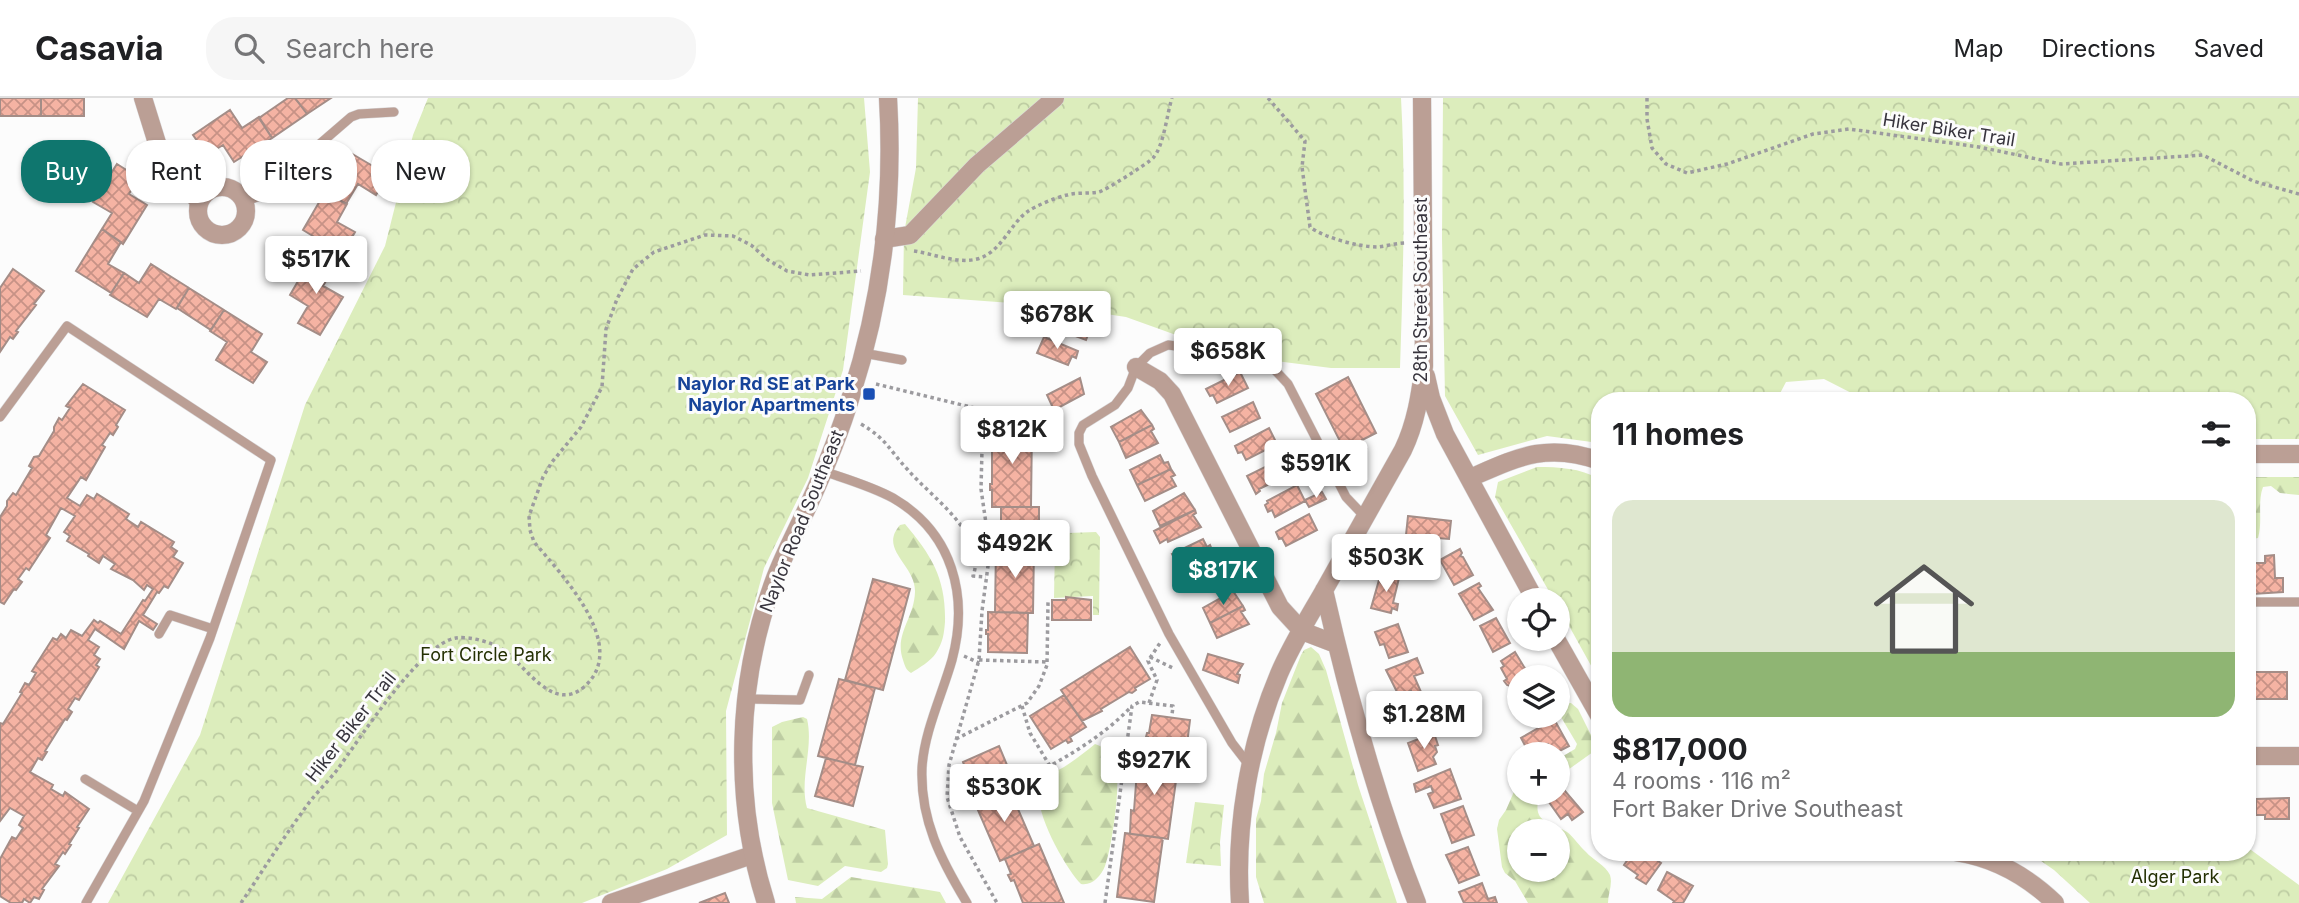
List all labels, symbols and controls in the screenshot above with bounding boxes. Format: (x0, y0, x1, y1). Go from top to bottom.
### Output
search box (206, 17, 696, 80)
text: Casavia (35, 28, 164, 68)
icon: search (230, 29, 268, 67)
text: Search here (286, 33, 434, 64)
text: Map (1954, 34, 2003, 63)
text: Directions (2041, 34, 2156, 63)
text: Saved (2194, 34, 2264, 63)
street label: Hiker Biker Trail (1881, 109, 2017, 150)
chip: Buy (21, 140, 112, 203)
chip: Rent (126, 140, 226, 203)
chip: Filters (240, 140, 357, 203)
chip: New (371, 140, 470, 203)
street label: 28th Street Southeast (1410, 197, 1431, 383)
pin: $517K (267, 236, 365, 296)
text: $517K (281, 245, 351, 273)
pin: $678K (1008, 292, 1106, 351)
text: $678K (1020, 300, 1094, 328)
pin: $658K (1179, 328, 1277, 388)
text: $658K (1190, 337, 1266, 365)
place label: Naylor Rd SE at Park Naylor Apartments (677, 373, 856, 415)
marker: Naylor Rd SE at Park Naylor Apartments (861, 386, 877, 402)
pin: $812K (963, 406, 1061, 466)
text: $812K (977, 415, 1047, 443)
icon: filters (2197, 415, 2235, 453)
text: 11 homes (1612, 416, 1744, 452)
street label: Naylor Road Southeast (755, 426, 848, 615)
pin: $591K (1267, 440, 1365, 500)
text: $591K (1280, 449, 1352, 477)
pin: $492K (966, 520, 1064, 580)
text: $492K (977, 529, 1053, 557)
pin: $503K (1337, 534, 1435, 594)
text: $503K (1348, 543, 1424, 571)
icon: home (1861, 546, 1987, 672)
pin: $817K (1174, 547, 1272, 607)
text: $817K (1188, 556, 1258, 584)
map controls (1507, 588, 1570, 882)
button: locate (1507, 588, 1570, 651)
park label: Fort Circle Park (420, 644, 552, 665)
button: layers (1507, 665, 1570, 728)
street label: Hiker Biker Trail (301, 668, 400, 786)
pin: $1.28M (1367, 692, 1481, 751)
text: $1.28M (1382, 700, 1466, 728)
text: $817,000 (1612, 731, 1748, 767)
pin: $927K (1105, 738, 1203, 797)
button: + (1507, 742, 1570, 805)
text: $927K (1117, 746, 1191, 774)
pin: $530K (955, 764, 1053, 824)
text: 4 rooms · 116 m² (1612, 767, 1791, 795)
text: $530K (966, 773, 1042, 801)
text: Fort Baker Drive Southeast (1612, 795, 1903, 823)
button: − (1507, 819, 1570, 882)
park label: Alger Park (2131, 866, 2219, 887)

